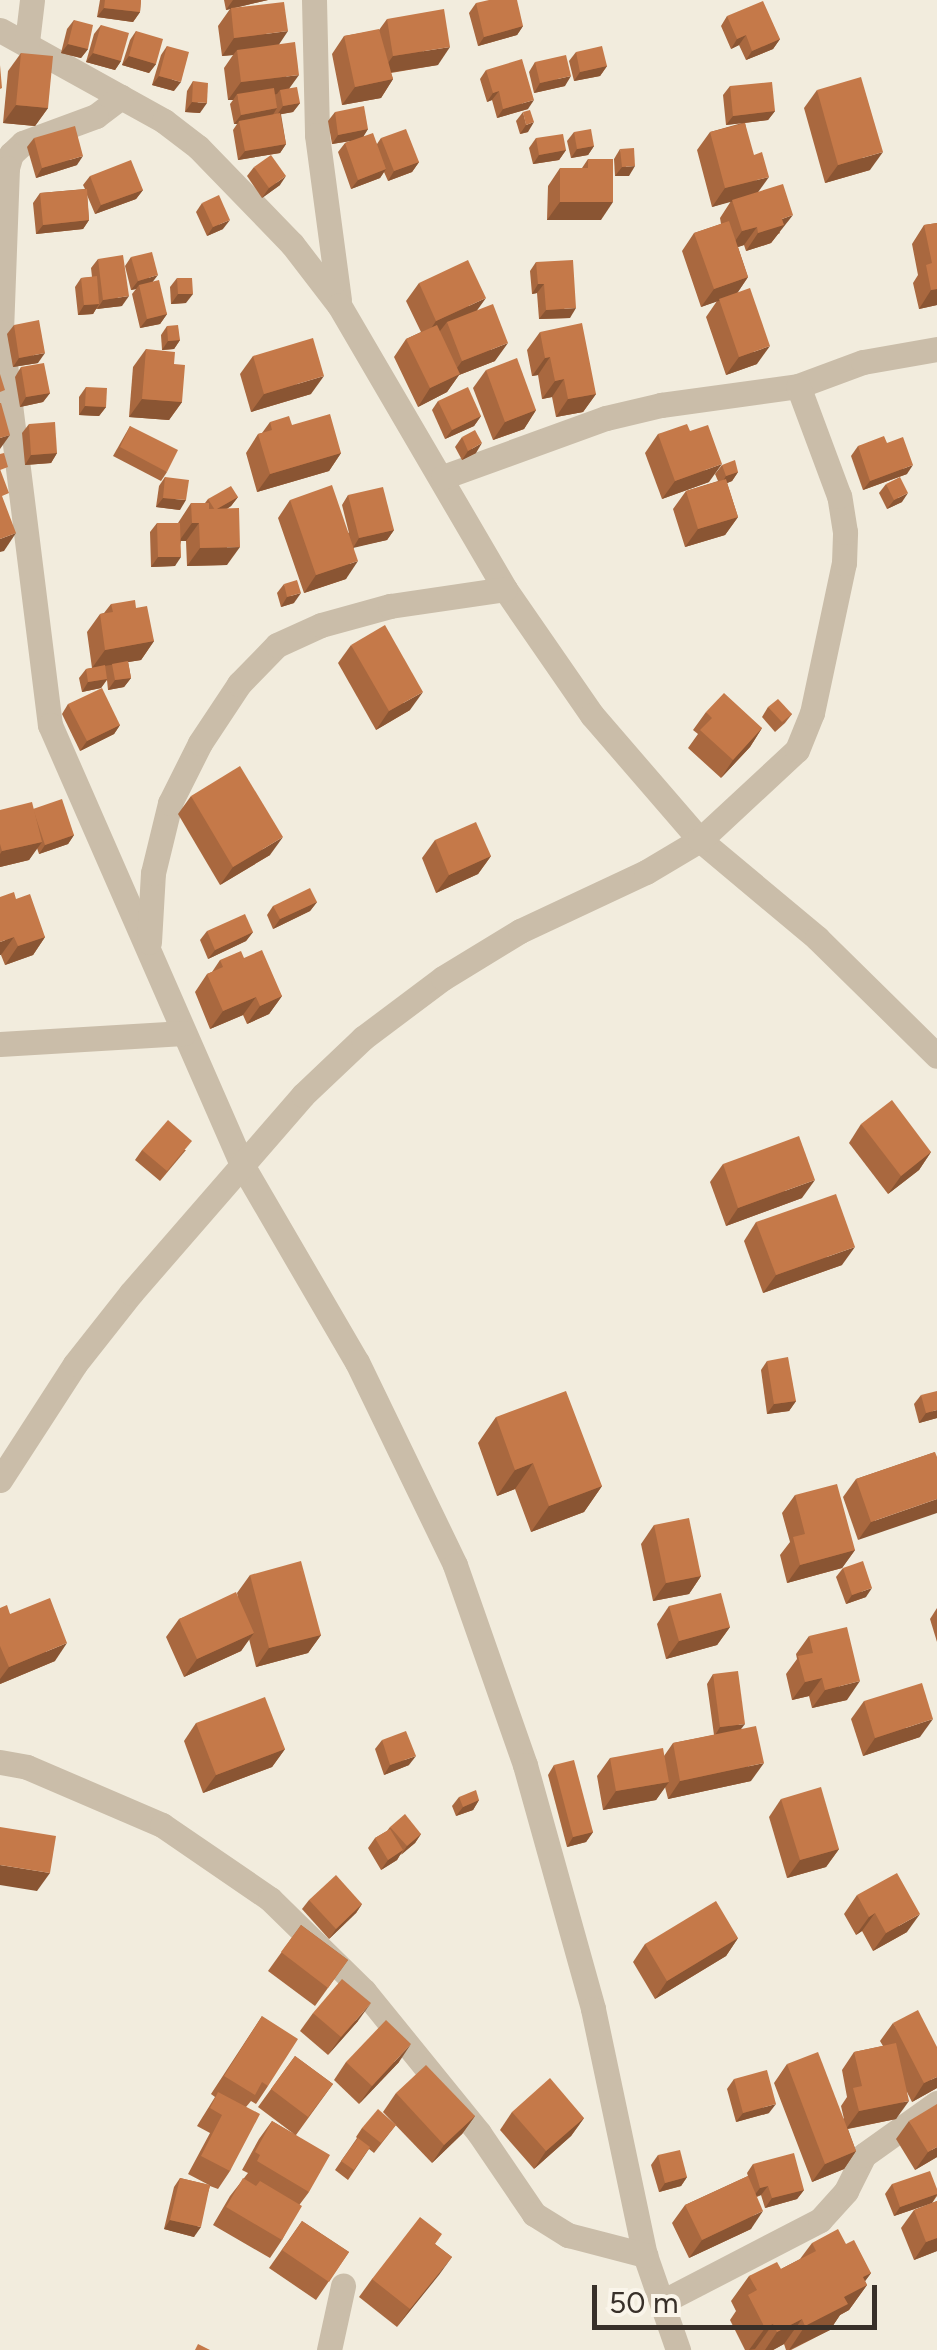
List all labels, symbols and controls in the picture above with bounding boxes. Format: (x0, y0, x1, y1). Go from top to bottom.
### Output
scale bar (597, 2265, 882, 2327)
text: 50 m (609, 2284, 678, 2321)

